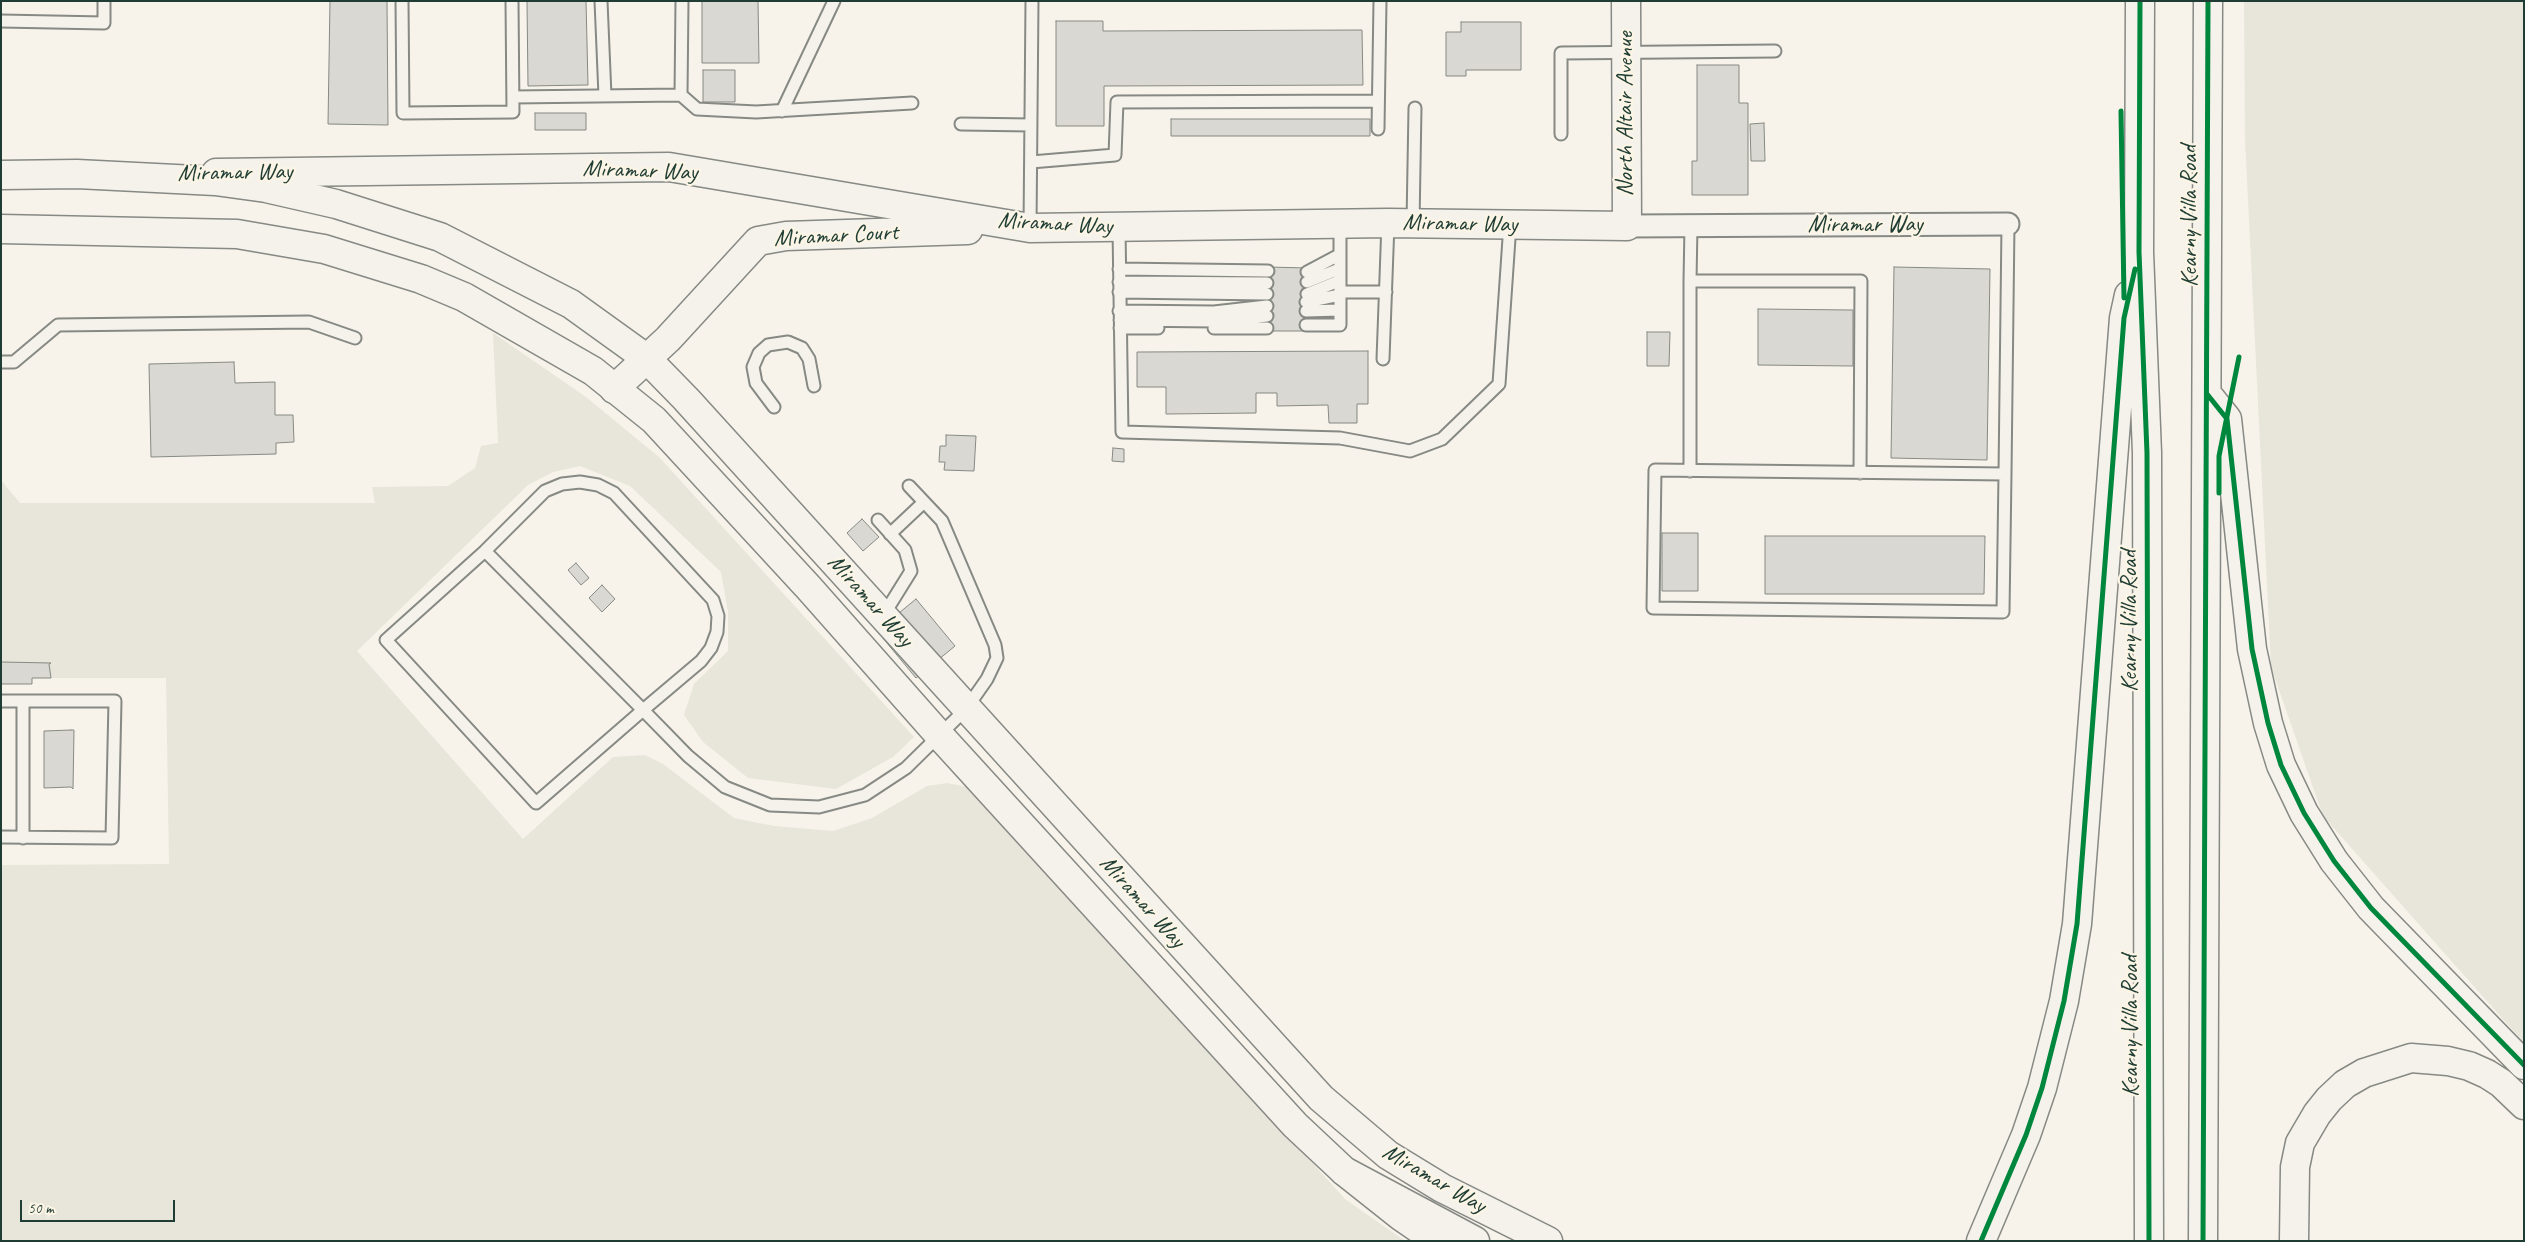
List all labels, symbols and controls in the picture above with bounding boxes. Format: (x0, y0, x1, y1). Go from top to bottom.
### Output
street label: North Altair Avenue (1612, 32, 1640, 196)
street label: Kearny Villa Road (2176, 145, 2204, 287)
street label: Miramar Way (582, 155, 698, 187)
street label: Miramar Way (177, 158, 293, 188)
street label: Miramar Way (997, 207, 1113, 241)
street label: Miramar Way (1402, 209, 1518, 239)
street label: Miramar Way (1808, 211, 1922, 239)
street label: Miramar Court (773, 218, 899, 254)
street label: Miramar Way (821, 549, 919, 653)
street label: Kearny Villa Road (2116, 550, 2144, 692)
street label: Miramar Way (1093, 850, 1191, 954)
street label: Kearny Villa Road (2117, 955, 2145, 1097)
street label: Miramar Way (1377, 1138, 1491, 1220)
scale bar (22, 1190, 178, 1222)
text: 50 m (28, 1199, 54, 1218)

